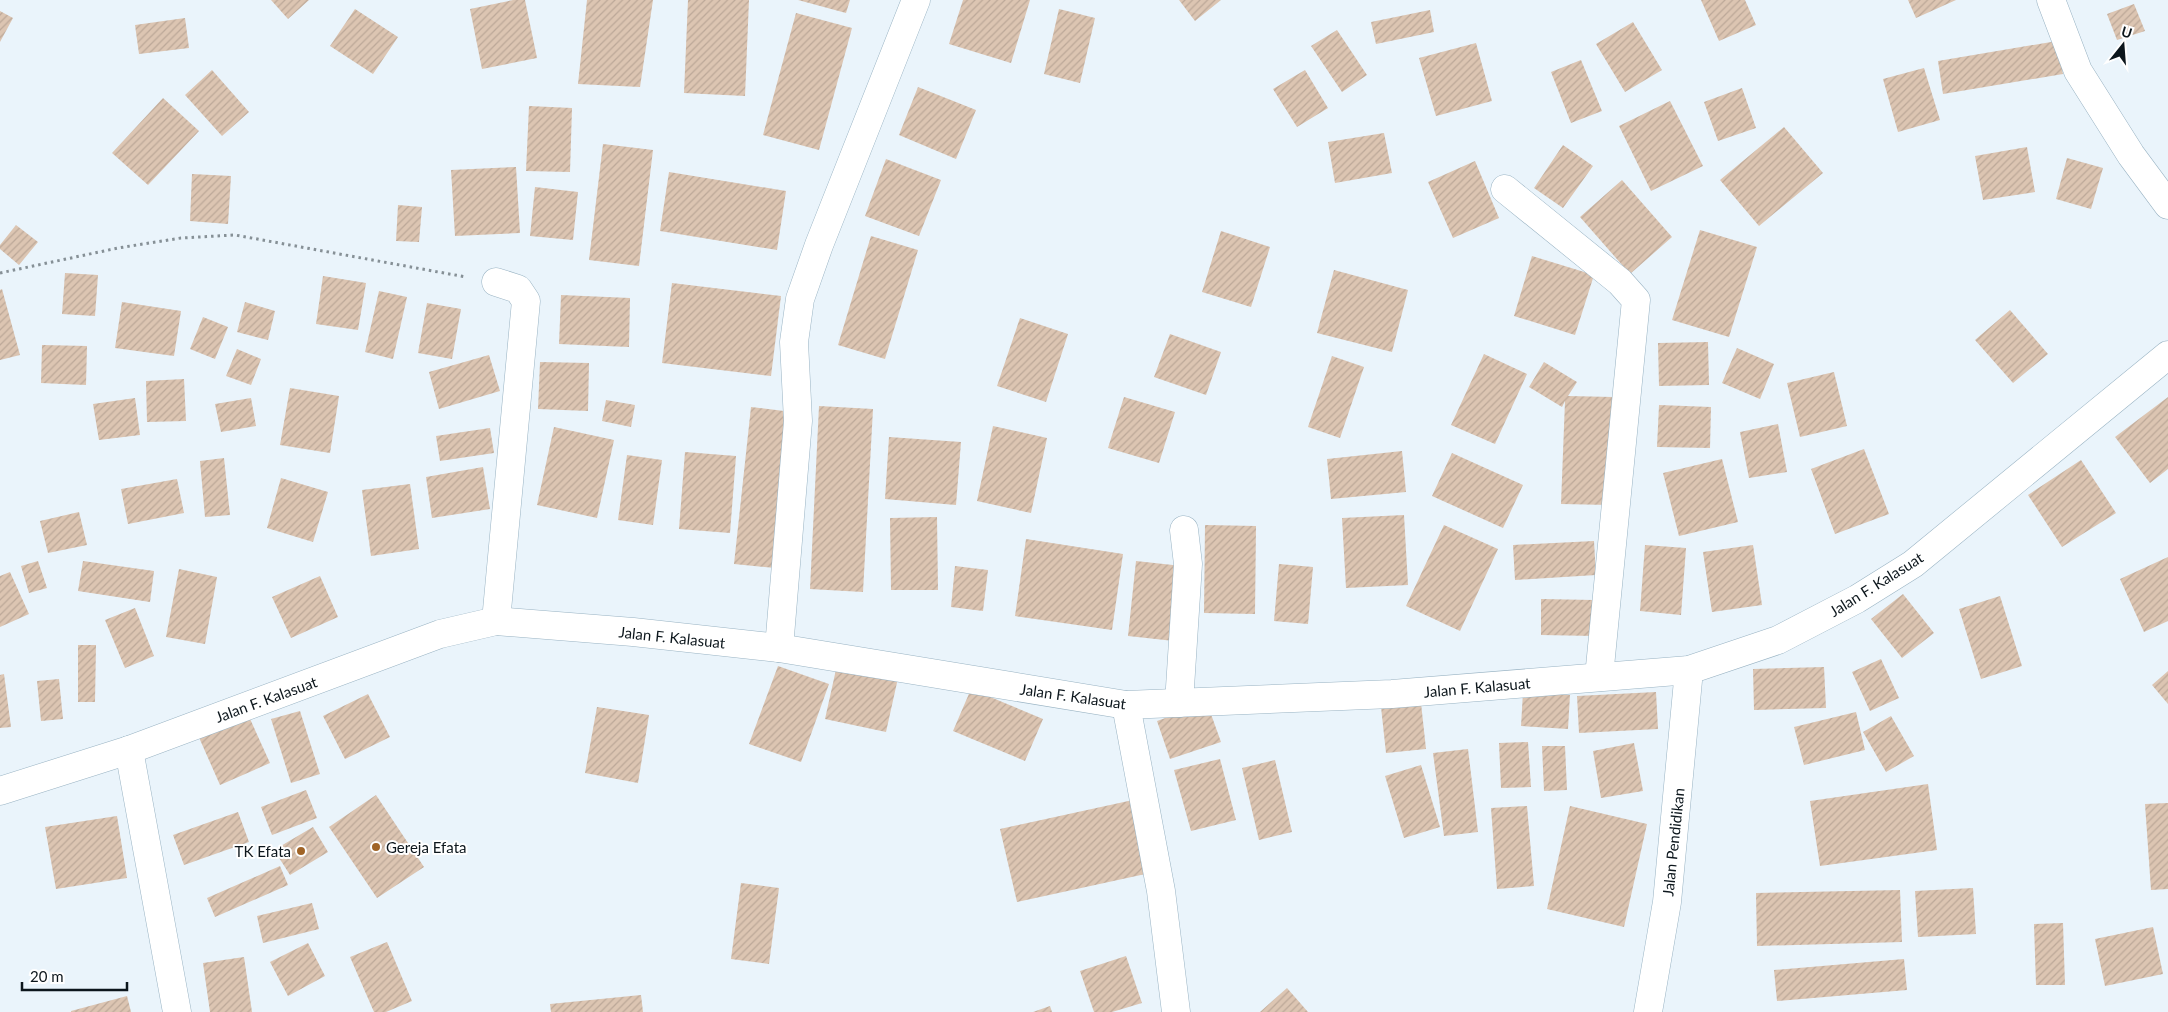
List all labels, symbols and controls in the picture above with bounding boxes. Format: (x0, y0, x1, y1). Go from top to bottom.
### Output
north arrow (2098, 20, 2148, 70)
text: U (2119, 22, 2134, 42)
street label: Jalan F. Kalasuat (1826, 548, 1927, 620)
street label: Jalan F. Kalasuat (618, 622, 727, 652)
street label: Jalan F. Kalasuat (213, 672, 320, 726)
street label: Jalan F. Kalasuat (1423, 673, 1532, 701)
street label: Jalan F. Kalasuat (1019, 680, 1128, 712)
street label: Jalan Pendidikan (1658, 787, 1688, 897)
place label: Gereja Efata (386, 838, 467, 856)
marker: Gereja Efata (370, 841, 382, 853)
place label: TK Efata (235, 842, 291, 860)
marker: TK Efata (295, 845, 307, 857)
scale bar (22, 960, 128, 992)
text: 20 m (30, 967, 64, 985)

